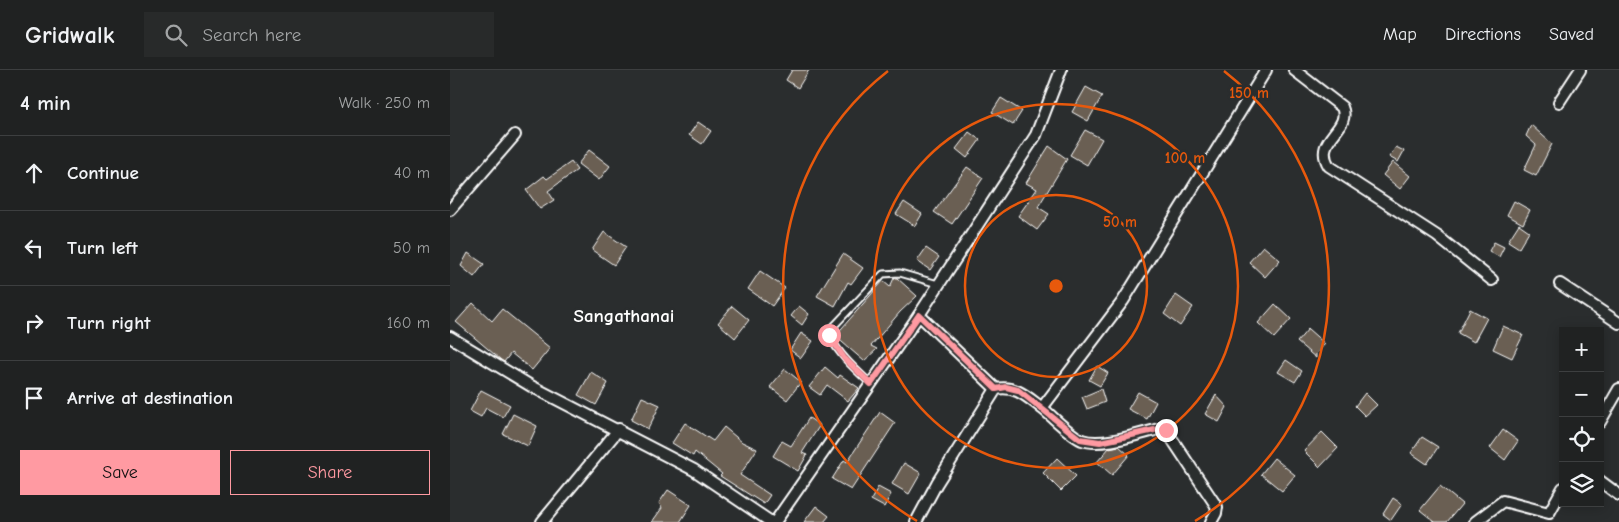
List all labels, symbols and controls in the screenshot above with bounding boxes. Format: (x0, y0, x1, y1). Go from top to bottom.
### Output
search box (144, 12, 494, 57)
text: Gridwalk (25, 21, 114, 49)
icon: search (162, 21, 190, 49)
text: Search here (202, 24, 301, 46)
text: Map (1383, 24, 1417, 45)
text: Directions (1445, 24, 1521, 45)
text: Saved (1549, 24, 1594, 45)
text: 150 m (1229, 84, 1269, 102)
text: 4 min (20, 91, 71, 115)
text: Walk · 250 m (339, 94, 430, 112)
text: 100 m (1165, 149, 1205, 167)
icon: ahead (20, 159, 48, 187)
text: Continue (67, 162, 139, 184)
text: 40 m (394, 164, 430, 182)
text: 50 m (1103, 213, 1137, 231)
icon: left (20, 234, 48, 262)
text: Turn left (67, 237, 138, 259)
text: 50 m (393, 239, 430, 257)
centre of rings (1047, 277, 1065, 295)
district label: Sangathanai (574, 305, 674, 327)
icon: right (20, 309, 48, 337)
text: Turn right (67, 312, 151, 334)
text: 160 m (387, 314, 430, 332)
route start (818, 324, 841, 347)
map controls (1559, 327, 1604, 507)
button: + (1559, 327, 1604, 372)
button: − (1559, 372, 1604, 417)
icon: arrive (20, 384, 48, 412)
text: Arrive at destination (67, 387, 233, 409)
button: locate (1559, 417, 1604, 462)
route end (1155, 419, 1178, 442)
button: Save (20, 450, 220, 495)
button: Share (230, 450, 430, 495)
button: layers (1559, 462, 1604, 507)

